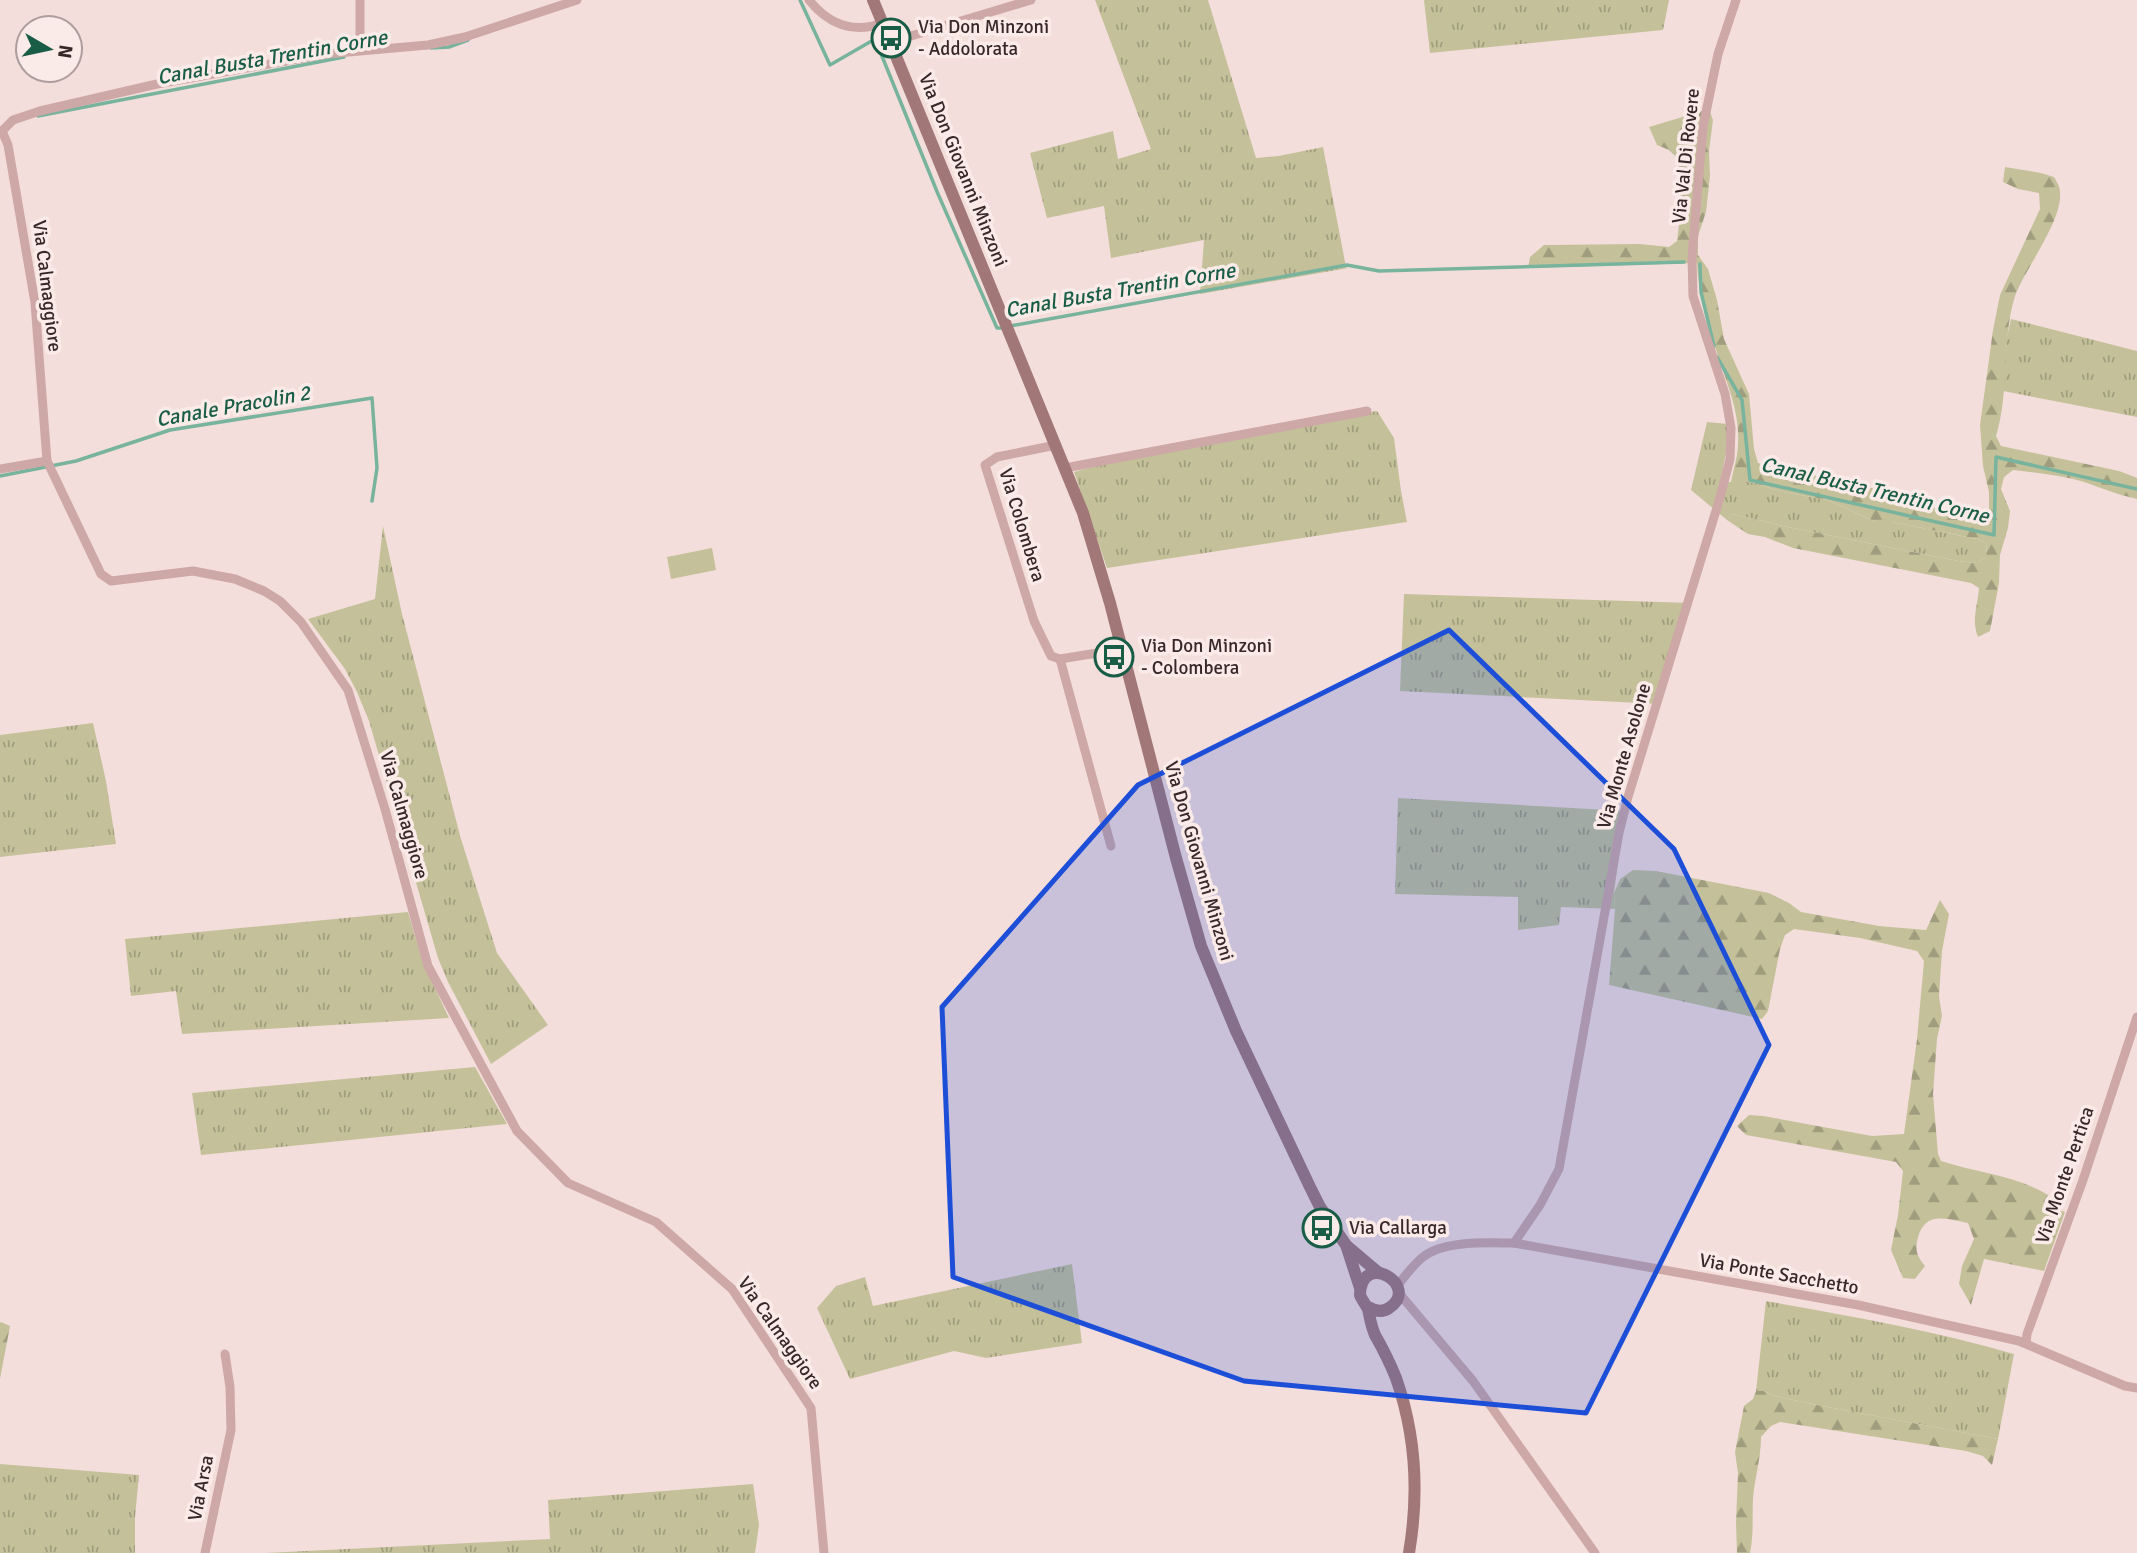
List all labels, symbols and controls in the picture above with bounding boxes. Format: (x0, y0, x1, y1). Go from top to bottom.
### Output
north arrow (14, 14, 84, 84)
place label: Via Don Minzoni - Addolorata (918, 15, 1049, 61)
bus stop icon: Via Don Minzoni - Addolorata (870, 17, 912, 59)
water label: Canal Busta Trentin Corne (155, 24, 391, 90)
text: N (52, 43, 78, 60)
street label: Via Don Giovanni Minzoni (913, 70, 1013, 270)
street label: Via Val Di Rovere (1667, 87, 1705, 225)
street label: Via Calmaggiore (27, 219, 67, 353)
water label: Canal Busta Trentin Corne (1003, 257, 1239, 323)
water label: Canale Pracolin 2 (154, 379, 314, 432)
water label: Canal Busta Trentin Corne (1759, 451, 1993, 529)
street label: Via Colombera (993, 465, 1051, 585)
place label: Via Don Minzoni - Colombera (1141, 634, 1272, 680)
bus stop icon: Via Don Minzoni - Colombera (1093, 636, 1135, 678)
street label: Via Monte Asolone (1592, 680, 1656, 832)
street label: Via Calmaggiore (374, 748, 434, 882)
street label: Via Don Giovanni Minzoni (1159, 758, 1239, 964)
street label: Via Monte Pertica (2030, 1103, 2100, 1247)
bus stop icon: Via Callarga (1301, 1207, 1343, 1249)
place label: Via Callarga (1349, 1216, 1447, 1240)
street label: Via Ponte Sacchetto (1697, 1248, 1861, 1300)
street label: Via Calmaggiore (732, 1272, 828, 1394)
street label: Via Arsa (183, 1453, 219, 1523)

